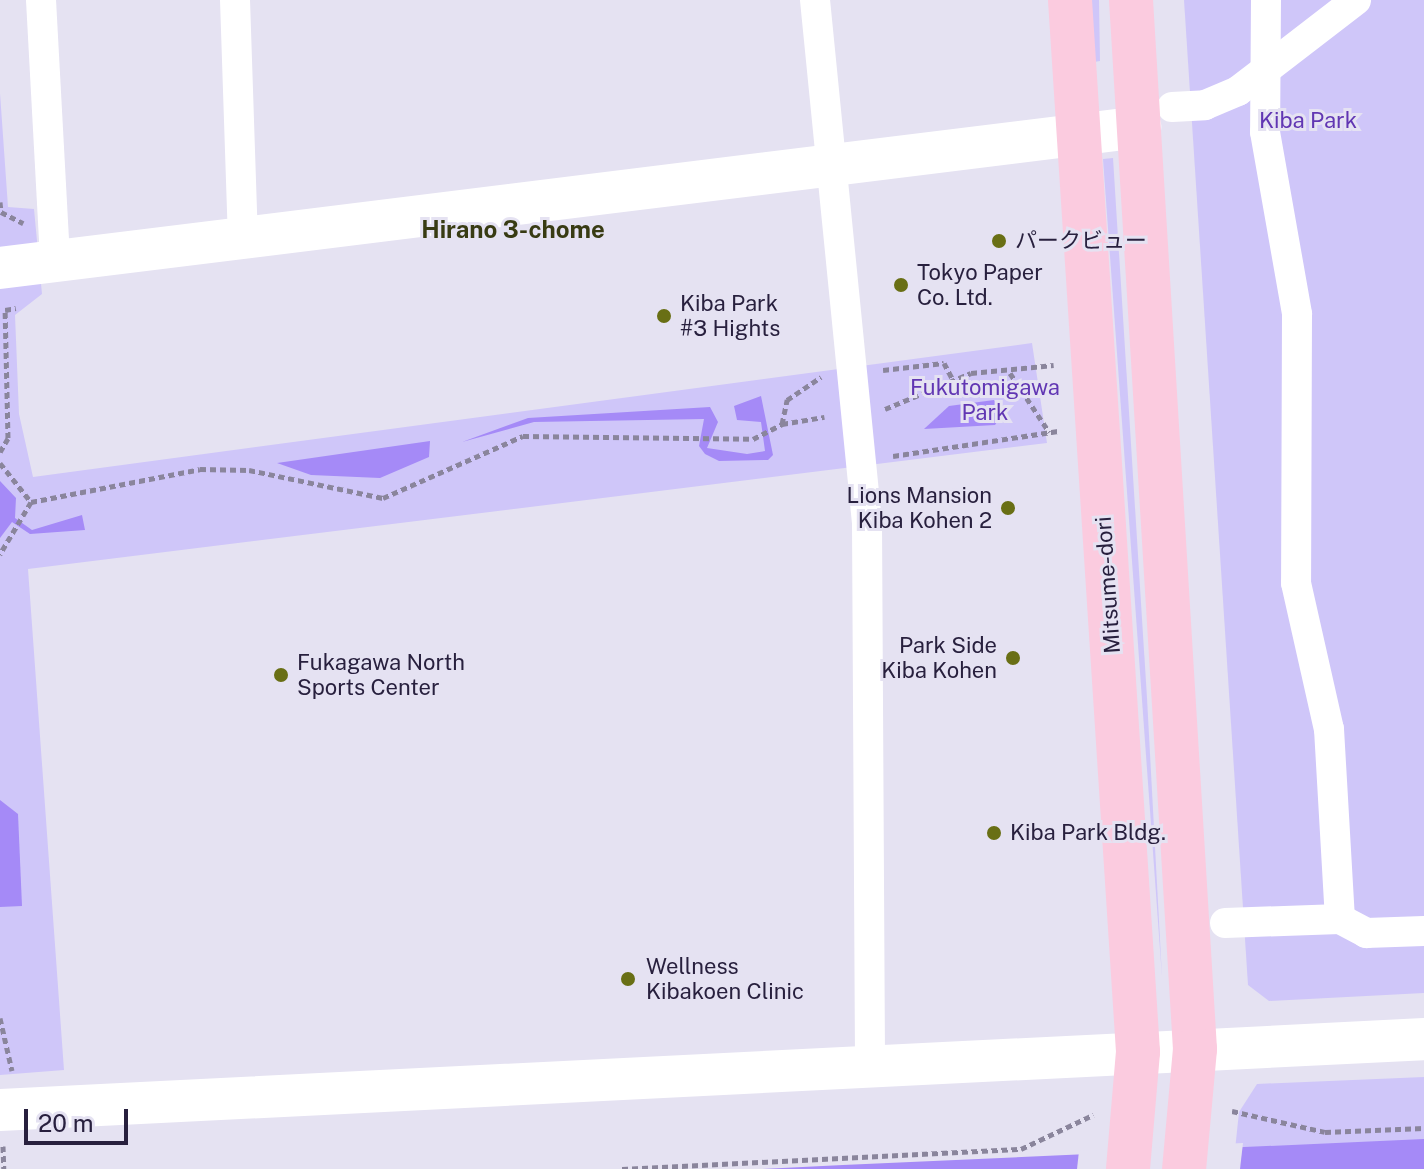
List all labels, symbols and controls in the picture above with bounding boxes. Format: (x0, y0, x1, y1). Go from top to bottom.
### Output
park label: Kiba Park (1259, 108, 1357, 134)
district label: Hirano 3-chome (421, 216, 605, 244)
place label: パークビュー (1015, 228, 1147, 254)
marker: パークビュー (990, 232, 1008, 250)
place label: Tokyo Paper Co. Ltd. (917, 259, 1043, 310)
marker: Tokyo Paper Co. Ltd. (892, 276, 910, 294)
place label: Kiba Park #3 Hights (680, 290, 780, 342)
marker: Kiba Park #3 Hights (655, 307, 673, 325)
park label: Fukutomigawa Park (910, 374, 1060, 426)
place label: Lions Mansion Kiba Kohen 2 (846, 482, 992, 534)
marker: Lions Mansion Kiba Kohen 2 (999, 499, 1017, 517)
street label: Mitsume-dori (1090, 516, 1126, 654)
place label: Park Side Kiba Kohen (881, 632, 997, 684)
place label: Fukagawa North Sports Center (297, 649, 465, 700)
marker: Park Side Kiba Kohen (1004, 649, 1022, 667)
marker: Fukagawa North Sports Center (272, 666, 290, 684)
place label: Kiba Park Bldg. (1010, 820, 1166, 846)
marker: Kiba Park Bldg. (985, 824, 1003, 842)
place label: Wellness Kibakoen Clinic (646, 953, 804, 1004)
marker: Wellness Kibakoen Clinic (617, 968, 639, 990)
scale bar (28, 1093, 132, 1143)
text: 20 m (38, 1109, 94, 1137)

